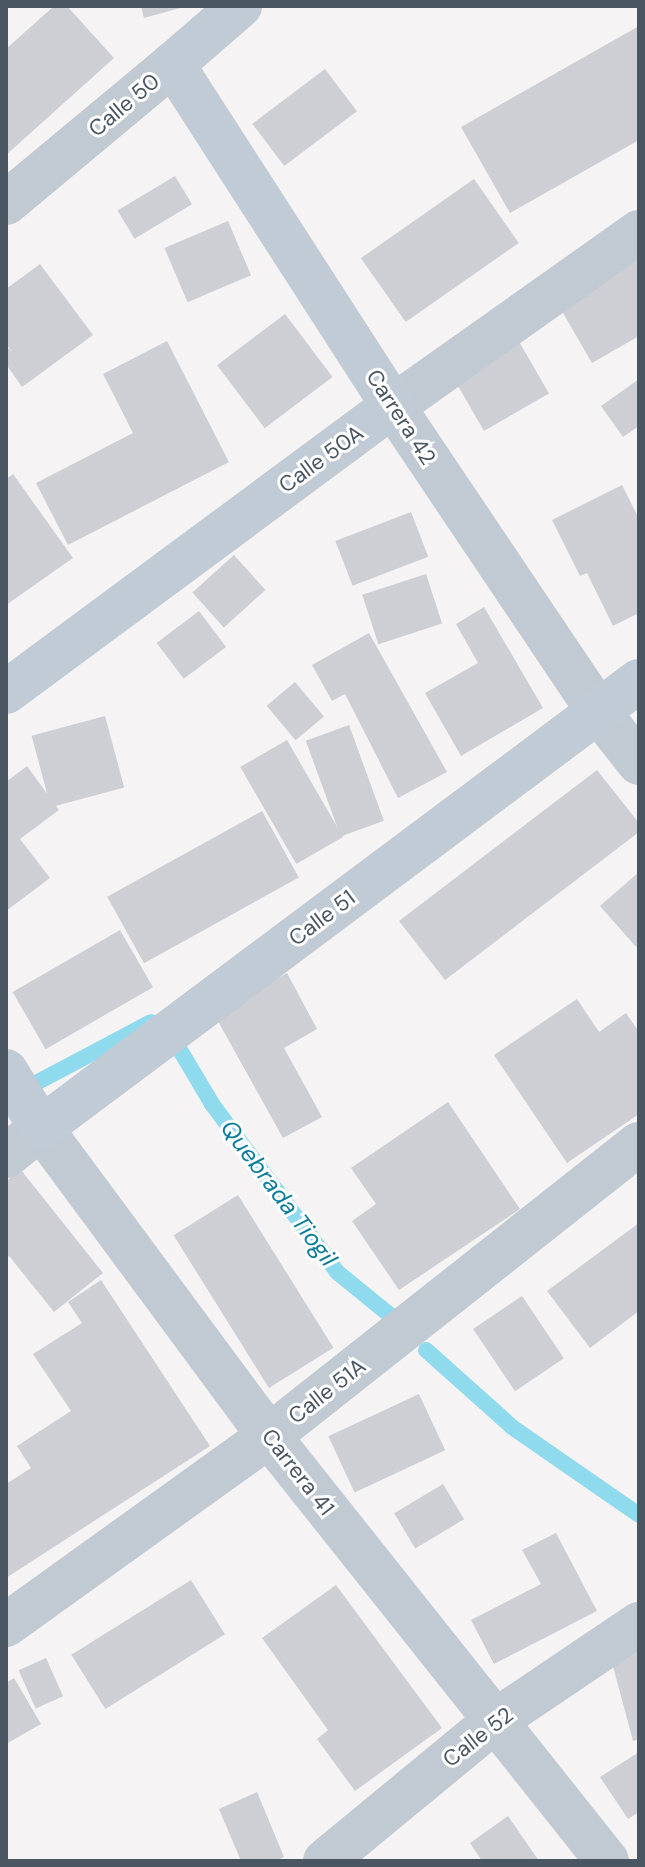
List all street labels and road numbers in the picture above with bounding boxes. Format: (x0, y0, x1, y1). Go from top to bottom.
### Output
street label: Calle 50 (83, 68, 165, 142)
street label: Carrera 42 (360, 364, 442, 470)
street label: Calle 50A (274, 419, 368, 499)
street label: Calle 51 (284, 885, 360, 951)
street label: Calle 51A (283, 1353, 371, 1429)
street label: Carrera 41 (256, 1424, 340, 1520)
street label: Calle 52 (438, 1701, 518, 1773)

